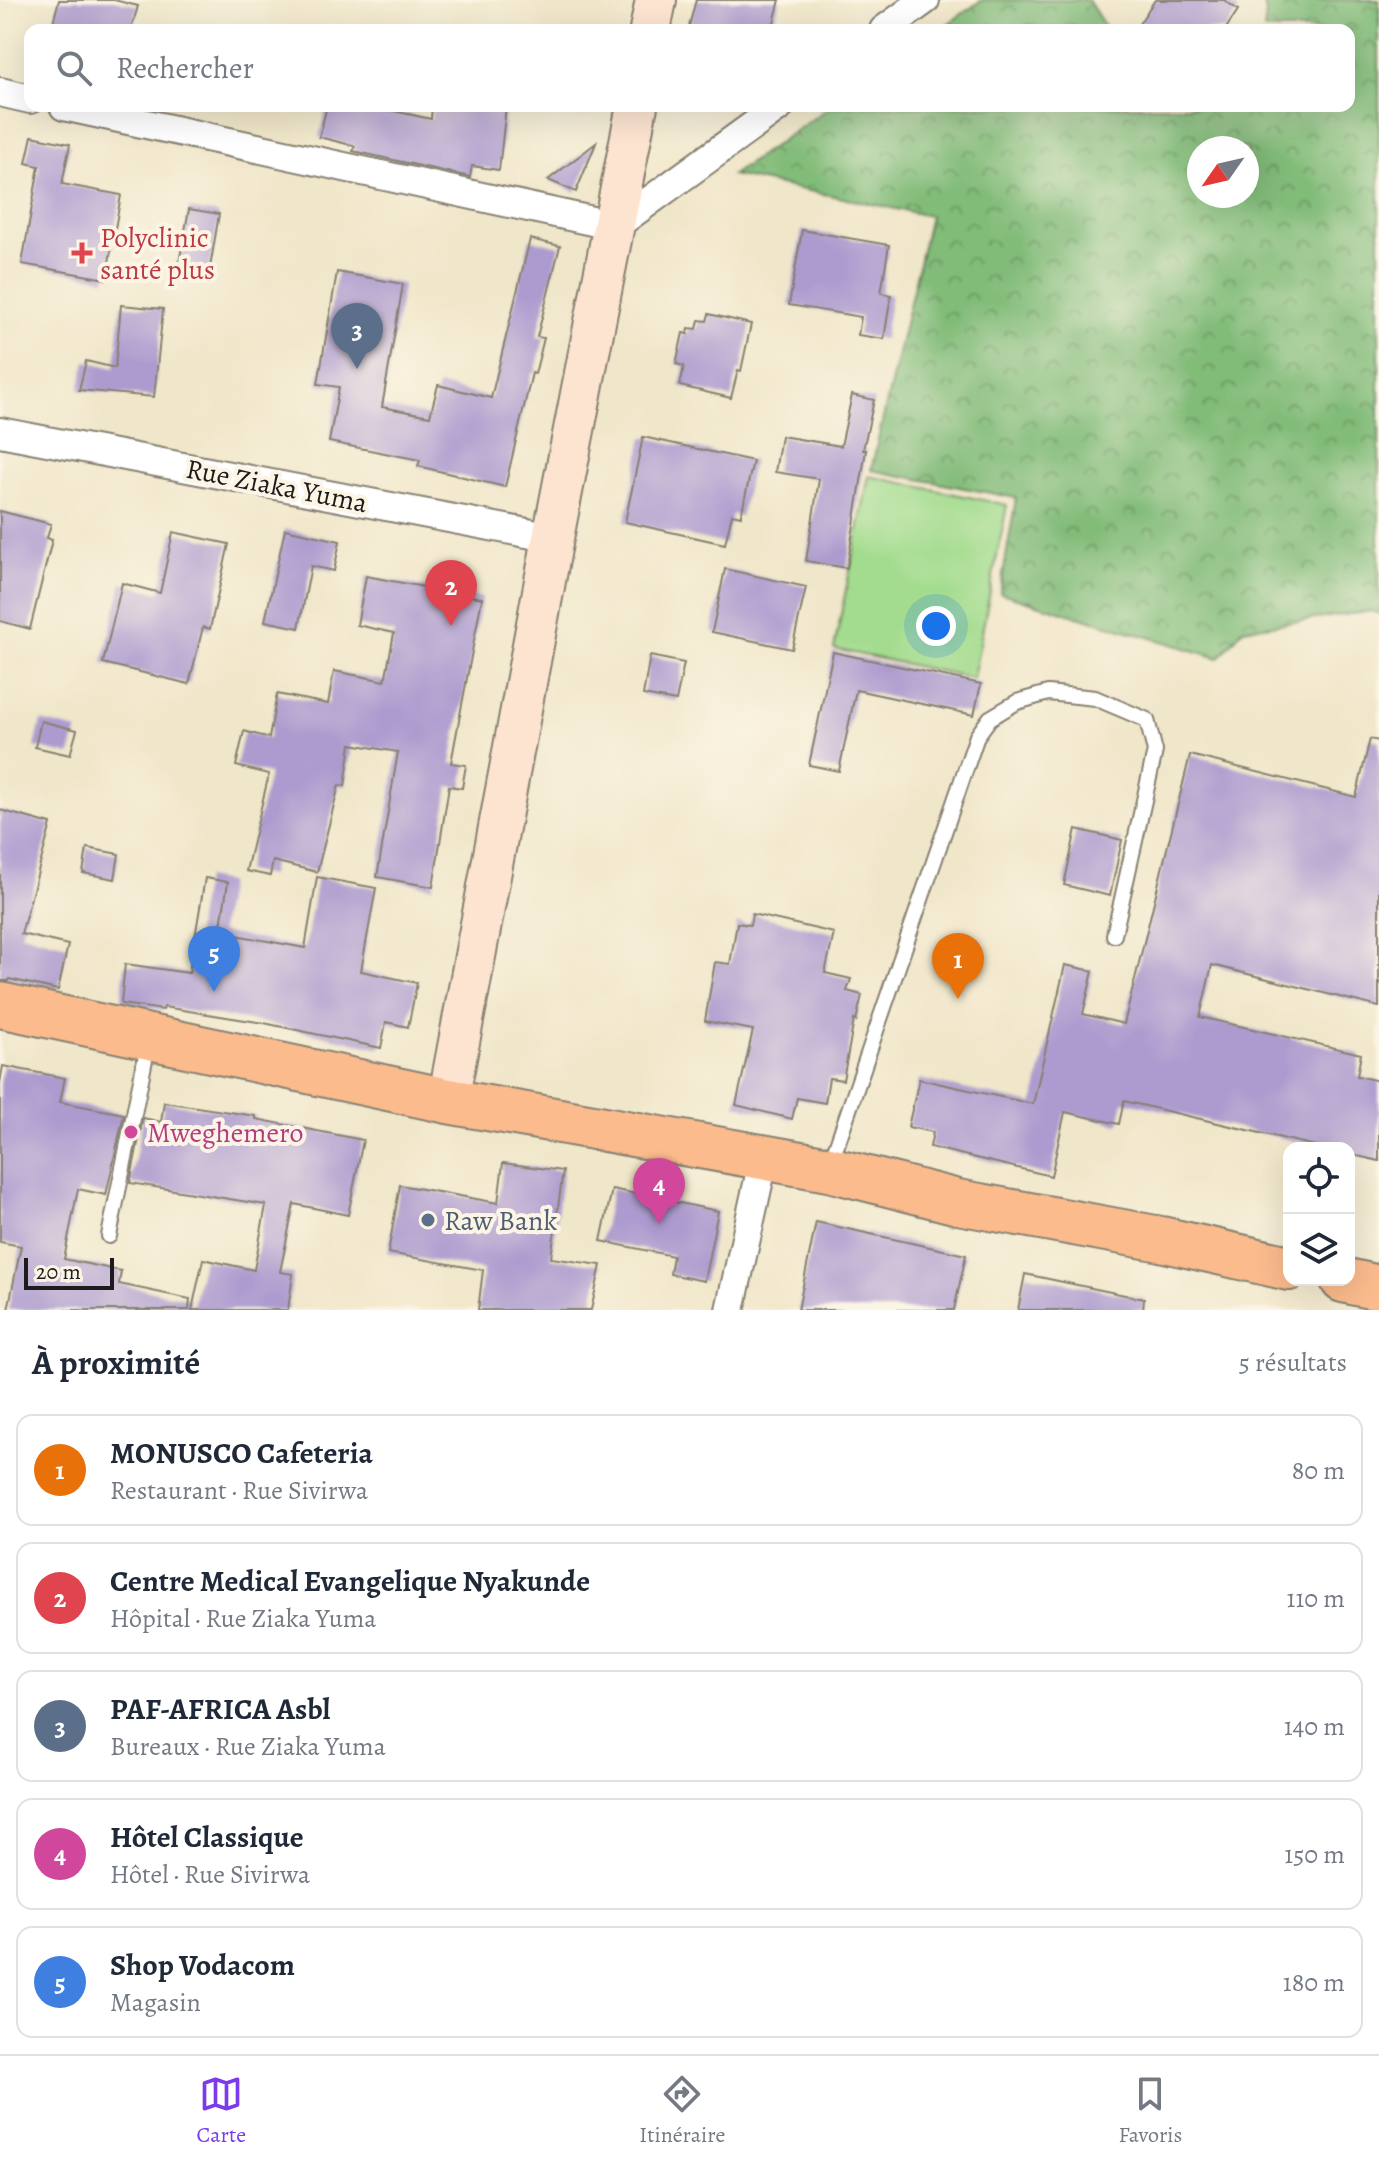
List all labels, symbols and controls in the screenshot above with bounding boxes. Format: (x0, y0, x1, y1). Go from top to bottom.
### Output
search box (24, 24, 1355, 112)
icon: search (52, 46, 96, 90)
text: Rechercher (116, 48, 254, 88)
north arrow (1187, 136, 1259, 208)
place label: Polyclinic santé plus (100, 219, 215, 289)
marker: Polyclinic santé plus (71, 242, 93, 264)
pin: 3 (331, 303, 383, 369)
street label: Rue Ziaka Yuma (183, 450, 371, 522)
pin: 2 (425, 560, 477, 626)
your location (916, 606, 956, 646)
pin: 5 (188, 926, 240, 992)
pin: 1 (932, 933, 984, 999)
place label: Mweghemero (147, 1114, 303, 1152)
marker: Mweghemero (122, 1123, 140, 1141)
map controls (1283, 1142, 1355, 1286)
button: locate (1283, 1142, 1355, 1214)
pin: 4 (633, 1158, 685, 1224)
place label: Raw Bank (444, 1202, 557, 1240)
marker: Raw Bank (419, 1211, 437, 1229)
button: layers (1283, 1214, 1355, 1286)
scale bar (24, 1254, 114, 1290)
text: 20 m (36, 1257, 81, 1287)
text: À proximité (32, 1339, 200, 1386)
text: 5 résultats (1239, 1345, 1347, 1380)
text: MONUSCO Cafeteria (110, 1433, 373, 1473)
text: 1 (55, 1453, 65, 1488)
text: 80 m (1292, 1453, 1345, 1488)
text: Restaurant · Rue Sivirwa (110, 1473, 368, 1508)
text: Centre Medical Evangelique Nyakunde (110, 1561, 590, 1601)
text: 2 (54, 1581, 66, 1616)
text: 110 m (1287, 1581, 1345, 1616)
text: Hôpital · Rue Ziaka Yuma (110, 1601, 376, 1636)
text: PAF-AFRICA Asbl (110, 1689, 330, 1729)
text: 3 (54, 1709, 66, 1744)
text: 140 m (1284, 1709, 1345, 1744)
text: Bureaux · Rue Ziaka Yuma (110, 1729, 386, 1764)
text: Hôtel Classique (110, 1817, 304, 1857)
text: 4 (54, 1837, 66, 1872)
text: 150 m (1284, 1837, 1345, 1872)
text: Hôtel · Rue Sivirwa (110, 1857, 310, 1892)
text: Shop Vodacom (110, 1945, 295, 1985)
text: 5 (54, 1965, 66, 2000)
text: 180 m (1283, 1965, 1345, 2000)
text: Magasin (110, 1985, 201, 2020)
tab: Carte (197, 2072, 246, 2150)
tab: Itinéraire (639, 2072, 725, 2150)
tab: Favoris (1118, 2072, 1182, 2150)

